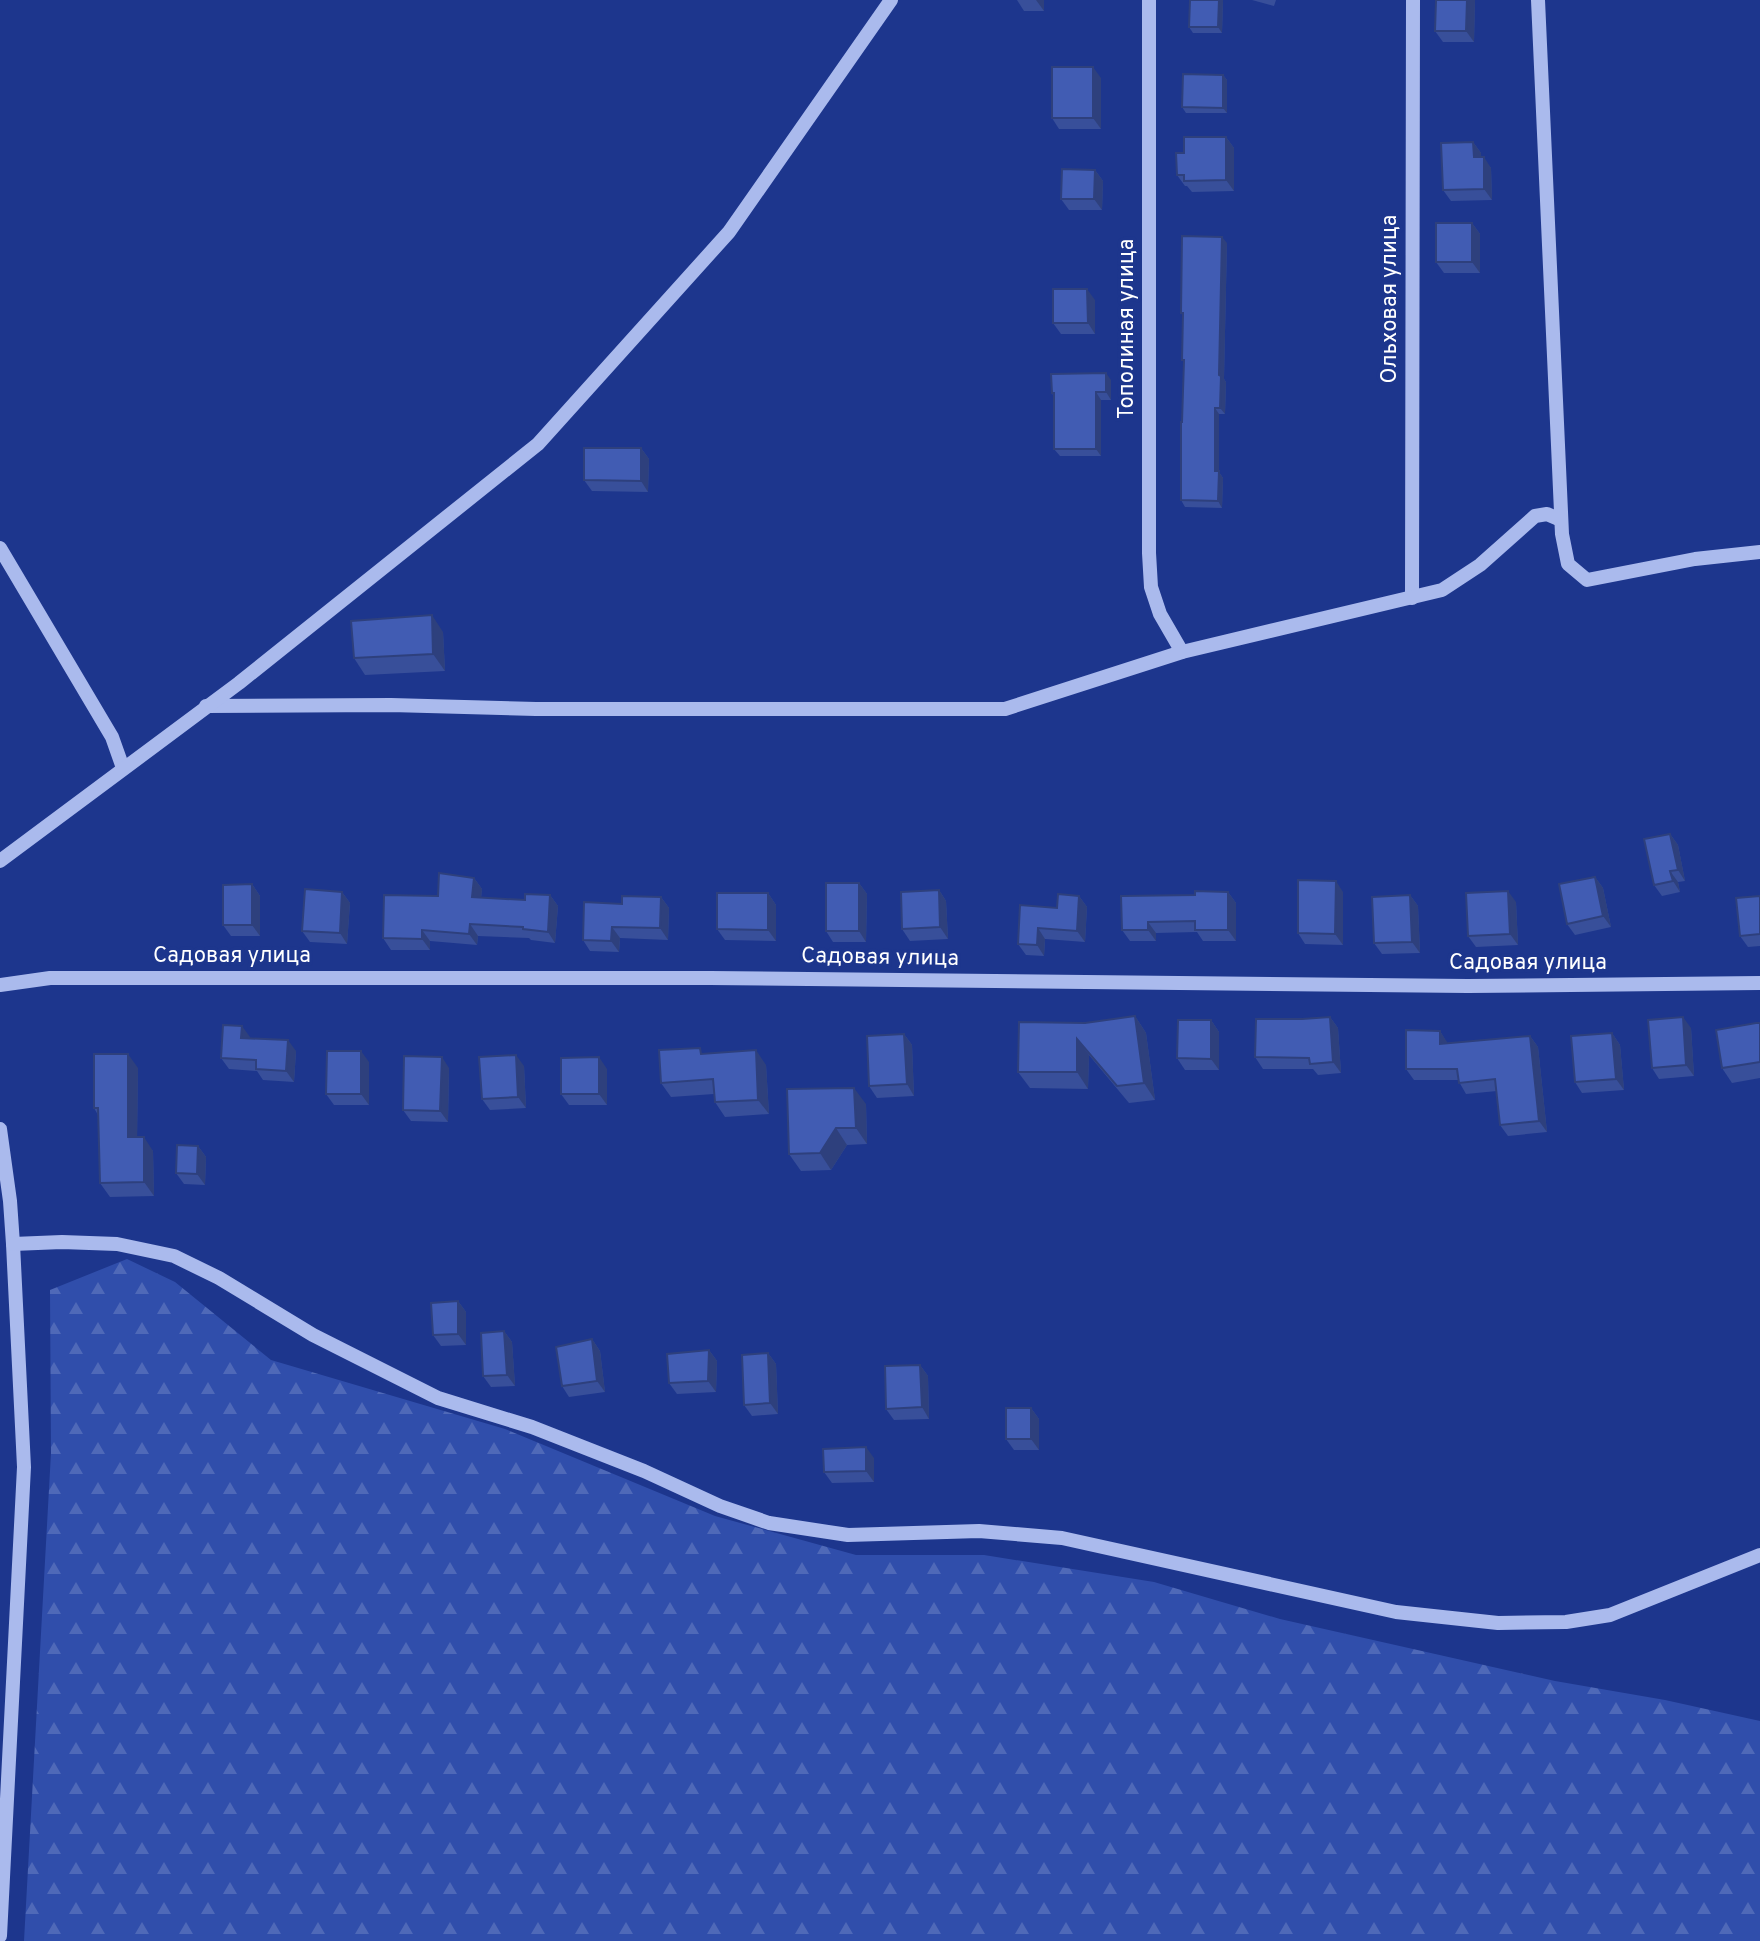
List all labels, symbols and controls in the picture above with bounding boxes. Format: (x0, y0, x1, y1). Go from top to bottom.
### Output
street label: Ольховая улица (1377, 215, 1404, 383)
street label: Тополиная улица (1114, 239, 1141, 419)
street label: Садовая улица (153, 943, 311, 970)
street label: Садовая улица (801, 943, 959, 973)
street label: Садовая улица (1449, 950, 1607, 977)

